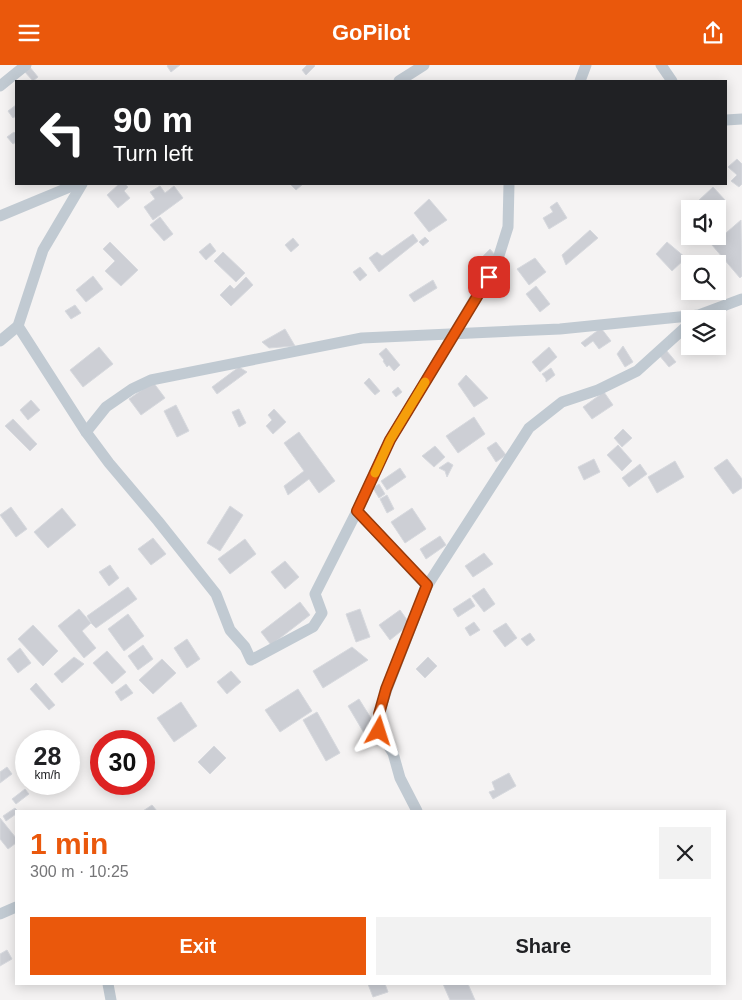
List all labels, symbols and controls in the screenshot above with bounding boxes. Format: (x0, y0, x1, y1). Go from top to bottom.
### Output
icon: menu (15, 19, 43, 47)
icon: share (699, 19, 727, 47)
text: GoPilot (332, 20, 410, 45)
icon: left (30, 100, 95, 165)
text: 90 m (113, 100, 193, 139)
text: Turn left (113, 141, 193, 166)
map controls (681, 200, 726, 355)
button: sound (681, 200, 726, 245)
button: search (681, 255, 726, 300)
pin (468, 256, 510, 298)
icon: arrive (475, 263, 503, 291)
button: layers (681, 310, 726, 355)
position arrow (352, 704, 404, 756)
speed limit sign: 30 (90, 730, 155, 795)
text: 28 (34, 742, 61, 770)
text: km/h (34, 768, 61, 782)
text: 1 min (30, 827, 108, 860)
button: close (659, 827, 711, 879)
text: 300 m · 10:25 (30, 863, 129, 880)
button: Exit (30, 917, 366, 975)
button: Share (376, 917, 711, 975)

